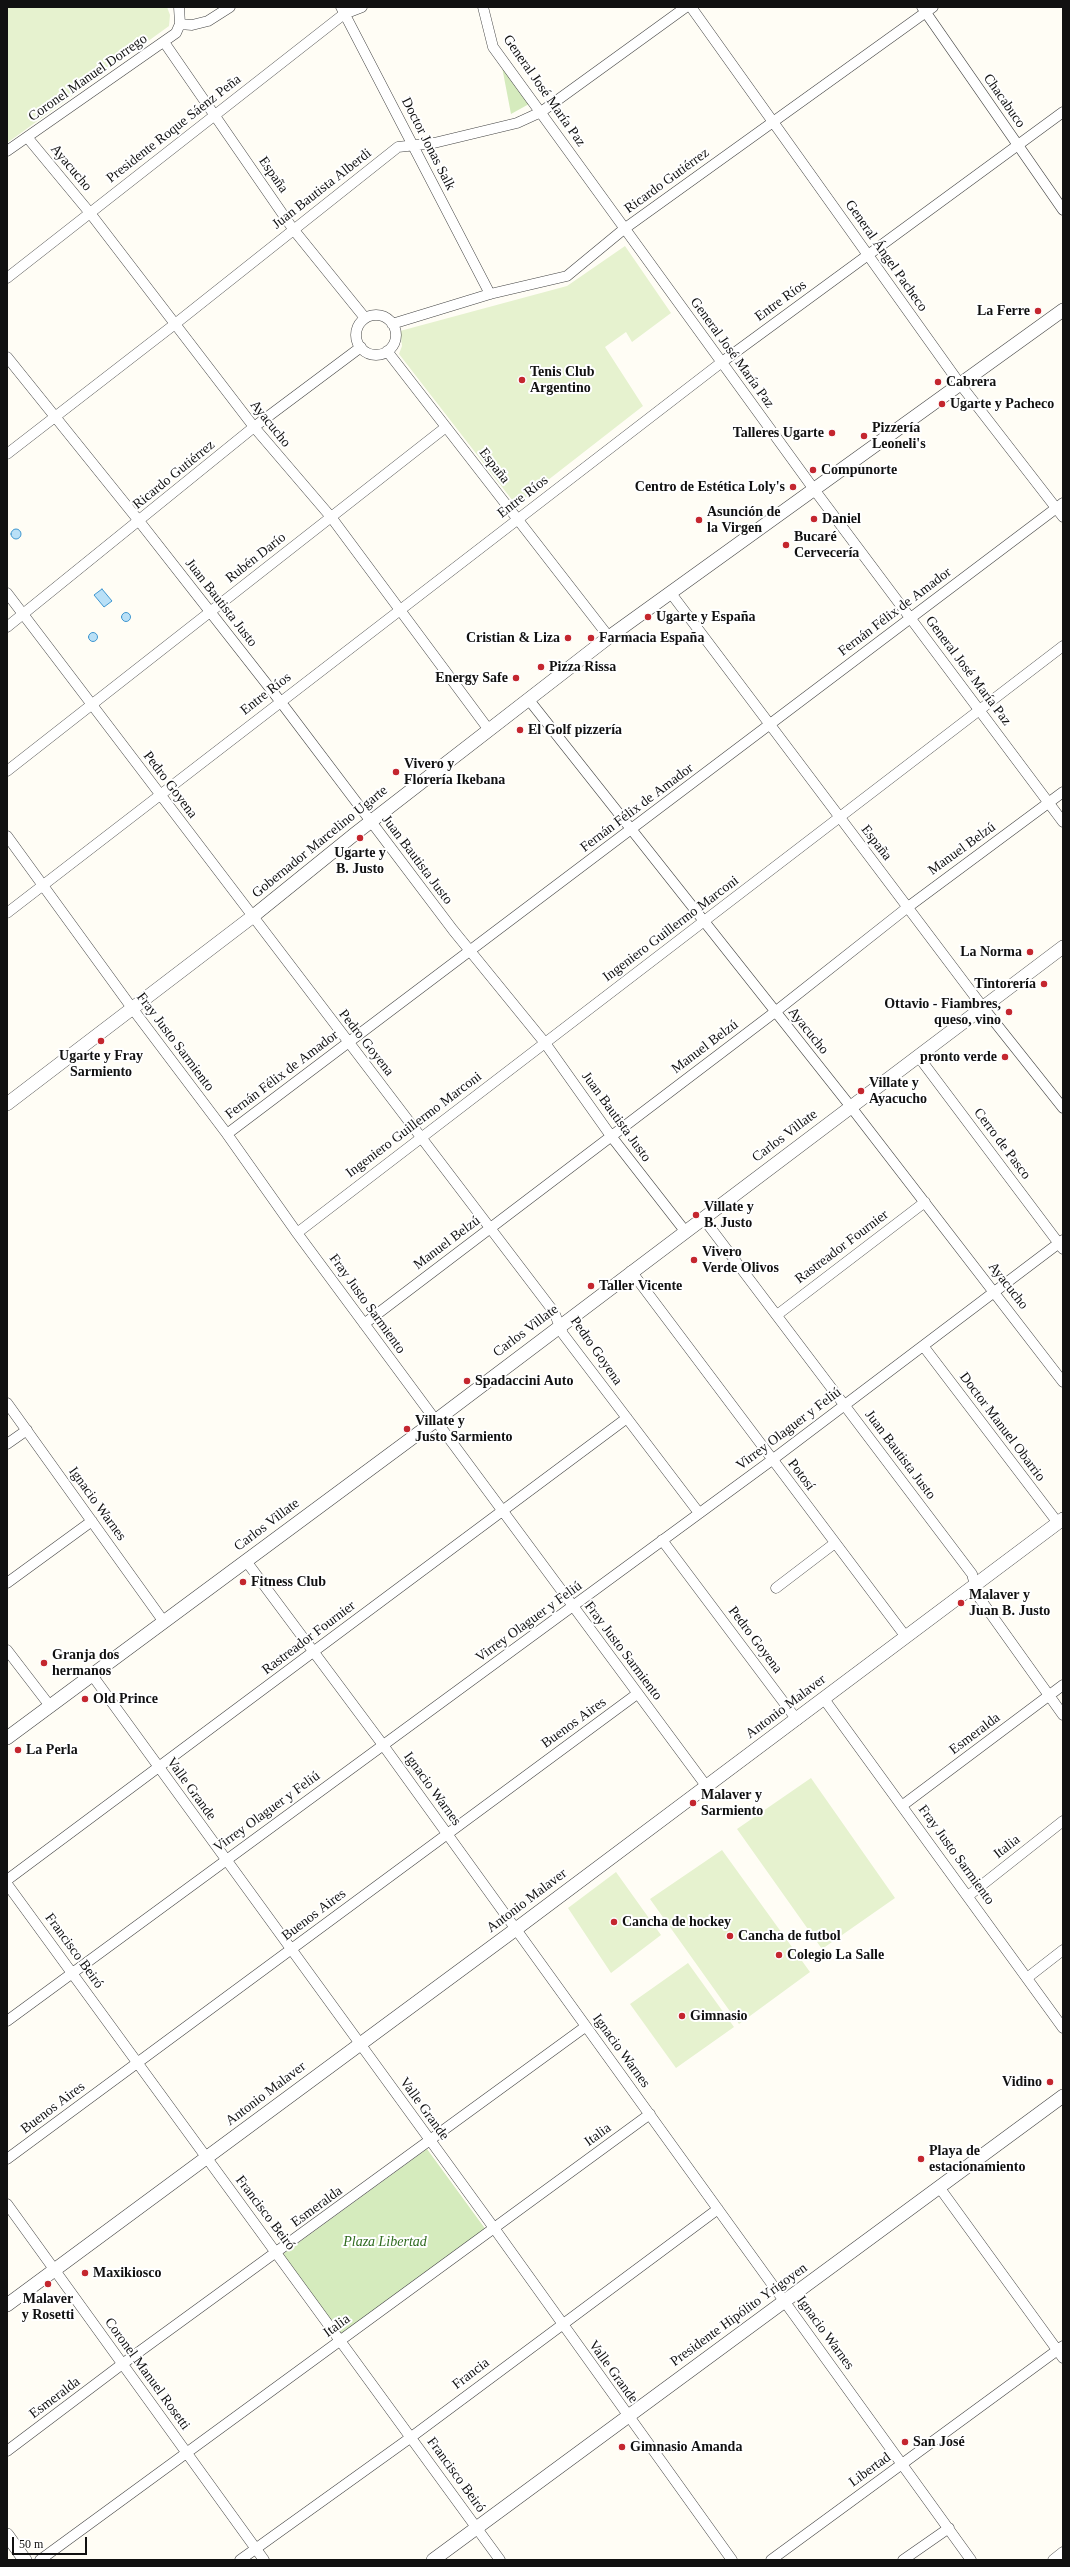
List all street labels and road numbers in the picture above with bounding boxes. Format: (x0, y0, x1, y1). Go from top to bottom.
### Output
street label: Coronel Manuel Dorrego (25, 31, 151, 125)
street label: General José María Paz (499, 32, 589, 150)
street label: Presidente Roque Sáenz Peña (103, 71, 245, 187)
street label: Chacabuco (979, 71, 1029, 131)
street label: Doctor Jonas Salk (397, 95, 459, 193)
street label: Ayacucho (47, 141, 95, 195)
street label: Juan Bautista Alberdi (269, 145, 375, 233)
street label: Ricardo Gutiérrez (621, 145, 713, 217)
street label: España (255, 154, 291, 196)
street label: General Ángel Pacheco (841, 197, 931, 315)
street label: Entre Ríos (752, 277, 810, 325)
street label: General José María Paz (686, 294, 778, 412)
street label: Ayacucho (246, 397, 294, 451)
street label: Ricardo Gutiérrez (130, 437, 218, 513)
street label: España (475, 445, 513, 487)
street label: Entre Ríos (494, 472, 552, 522)
street label: Rubén Darío (222, 529, 290, 587)
street label: Juan Bautista Justo (181, 556, 261, 650)
street label: Fernán Félix de Amador (835, 564, 955, 660)
street label: General José María Paz (921, 613, 1015, 729)
street label: Entre Ríos (237, 669, 295, 719)
street label: Pedro Goyena (139, 748, 201, 822)
street label: Fernán Félix de Amador (577, 760, 697, 856)
street label: Gobernador Marcelino Ugarte (249, 782, 391, 902)
street label: Juan Bautista Justo (378, 812, 456, 908)
street label: Manuel Belzú (925, 819, 999, 879)
street label: España (857, 822, 895, 864)
street label: Ingeniero Guillermo Marconi (600, 872, 742, 986)
street label: Fray Justo Sarmiento (132, 989, 218, 1095)
street label: Ayacucho (784, 1004, 832, 1058)
street label: Pedro Goyena (335, 1006, 397, 1080)
street label: Manuel Belzú (668, 1017, 742, 1077)
street label: Fernán Félix de Amador (222, 1027, 342, 1123)
street label: Ingeniero Guillermo Marconi (343, 1068, 485, 1182)
street label: Juan Bautista Justo (578, 1069, 654, 1165)
street label: Cerro de Pasco (970, 1105, 1034, 1183)
street label: Carlos Villate (749, 1106, 821, 1166)
street label: Rastreador Fournier (792, 1206, 892, 1288)
street label: Manuel Belzú (410, 1213, 484, 1273)
street label: Fray Justo Sarmiento (325, 1251, 409, 1357)
street label: Ayacucho (984, 1259, 1032, 1313)
street label: Carlos Villate (490, 1301, 562, 1361)
street label: Pedro Goyena (566, 1314, 626, 1388)
street label: Doctor Manuel Obarrio (956, 1369, 1048, 1485)
street label: Virrey Olaguer y Feliú (733, 1384, 845, 1474)
street label: Juan Bautista Justo (861, 1407, 939, 1503)
street label: Potosí (784, 1456, 818, 1494)
street label: Ignacio Warnes (65, 1464, 129, 1544)
street label: Carlos Villate (231, 1495, 303, 1555)
street label: Virrey Olaguer y Feliú (473, 1578, 585, 1666)
street label: Rastreador Fournier (259, 1597, 359, 1679)
street label: Fray Justo Sarmiento (580, 1598, 666, 1704)
street label: Pedro Goyena (724, 1603, 786, 1677)
street label: Antonio Malaver (743, 1671, 829, 1743)
street label: Buenos Aires (538, 1694, 610, 1752)
street label: Esmeralda (946, 1710, 1004, 1758)
street label: Ignacio Warnes (400, 1749, 464, 1829)
street label: Valle Grande (163, 1754, 219, 1824)
street label: Virrey Olaguer y Feliú (211, 1768, 323, 1856)
street label: Fray Justo Sarmiento (914, 1802, 998, 1908)
street label: Italia (990, 1832, 1024, 1862)
street label: Antonio Malaver (484, 1865, 570, 1937)
street label: Buenos Aires (279, 1885, 349, 1945)
street label: Francisco Beiró (41, 1910, 107, 1992)
street label: Ignacio Warnes (589, 2011, 653, 2091)
street label: Antonio Malaver (223, 2058, 309, 2130)
street label: Valle Grande (396, 2074, 452, 2144)
street label: Buenos Aires (18, 2078, 88, 2138)
street label: Italia (581, 2120, 615, 2150)
street label: Francisco Beiró (232, 2172, 298, 2254)
street label: Esmeralda (288, 2183, 346, 2231)
street label: Presidente Hipólito Yrigoyen (667, 2260, 811, 2370)
street label: Ignacio Warnes (793, 2293, 857, 2373)
street label: Italia (320, 2311, 354, 2341)
street label: Coronel Manuel Rosetti (101, 2315, 193, 2433)
street label: Valle Grande (585, 2337, 641, 2407)
street label: Francia (449, 2355, 493, 2393)
street label: Esmeralda (26, 2374, 84, 2422)
street label: Francisco Beiró (423, 2434, 489, 2516)
street label: Libertad (846, 2449, 894, 2491)

